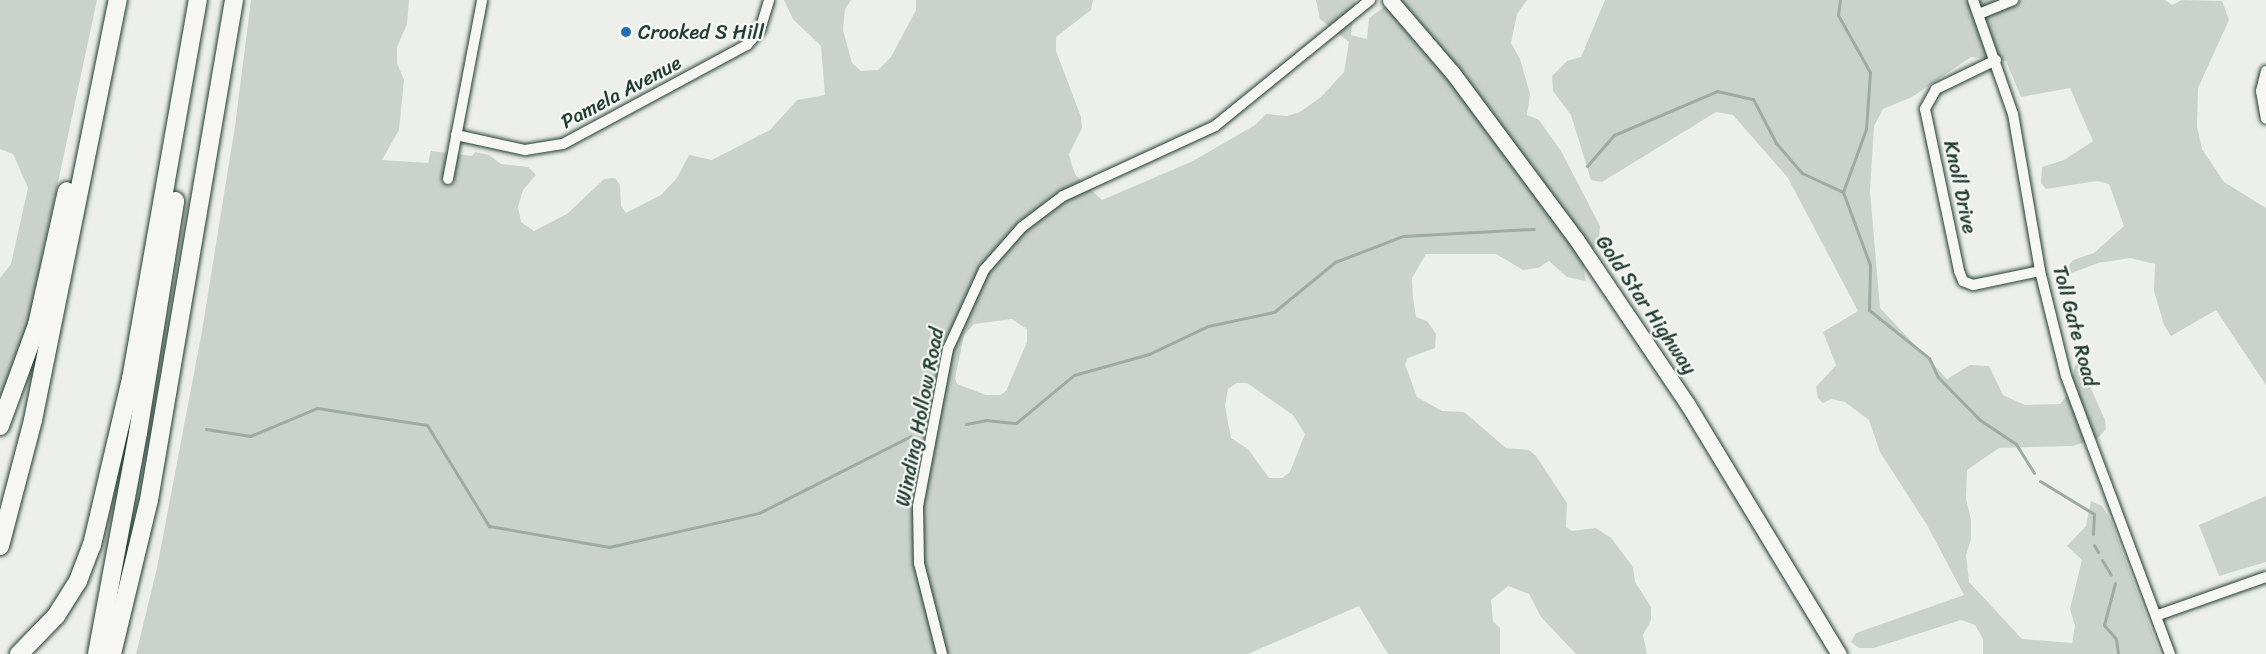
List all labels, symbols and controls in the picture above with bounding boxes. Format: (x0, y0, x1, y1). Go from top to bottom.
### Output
place label: Crooked S Hill (638, 20, 764, 44)
marker: Crooked S Hill (619, 25, 633, 39)
street label: Pamela Avenue (557, 50, 685, 134)
street label: Knoll Drive (1938, 138, 1982, 236)
street label: Gold Star Highway (1590, 231, 1702, 379)
street label: Toll Gate Road (2047, 262, 2103, 390)
street label: Winding Hollow Road (891, 326, 949, 508)

